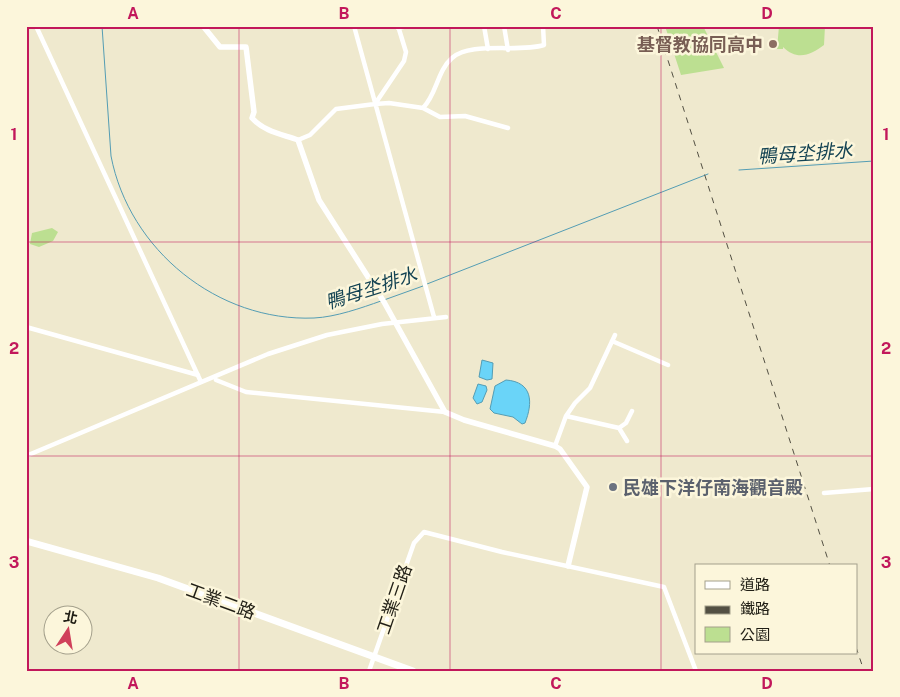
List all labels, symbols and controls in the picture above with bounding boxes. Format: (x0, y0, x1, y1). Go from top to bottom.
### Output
text: A (127, 4, 139, 23)
text: B (339, 4, 350, 23)
text: C (550, 4, 562, 23)
text: D (761, 4, 773, 23)
place label: 基督教協同高中 (637, 34, 763, 55)
marker: 基督教協同高中 (767, 38, 779, 50)
text: 1 (11, 125, 17, 144)
text: 1 (883, 125, 889, 144)
water label: 鴨母坔排水 (757, 139, 854, 167)
water label: 鴨母坔排水 (322, 263, 421, 313)
text: 2 (9, 339, 19, 358)
text: 2 (881, 339, 891, 358)
place label: 民雄下洋仔南海觀音殿 (623, 477, 803, 498)
marker: 民雄下洋仔南海觀音殿 (607, 481, 619, 493)
text: 3 (9, 553, 19, 572)
text: 3 (881, 553, 891, 572)
street label: 工業三路 (372, 562, 416, 636)
legend (695, 564, 858, 654)
text: 道路 (740, 576, 770, 593)
street label: 工業二路 (184, 579, 258, 623)
text: 鐵路 (740, 600, 770, 617)
north arrow (42, 604, 92, 654)
text: 北 (62, 608, 79, 627)
text: 公園 (740, 626, 770, 643)
text: A (127, 674, 139, 693)
text: B (339, 674, 350, 693)
text: C (550, 674, 562, 693)
text: D (761, 674, 773, 693)

